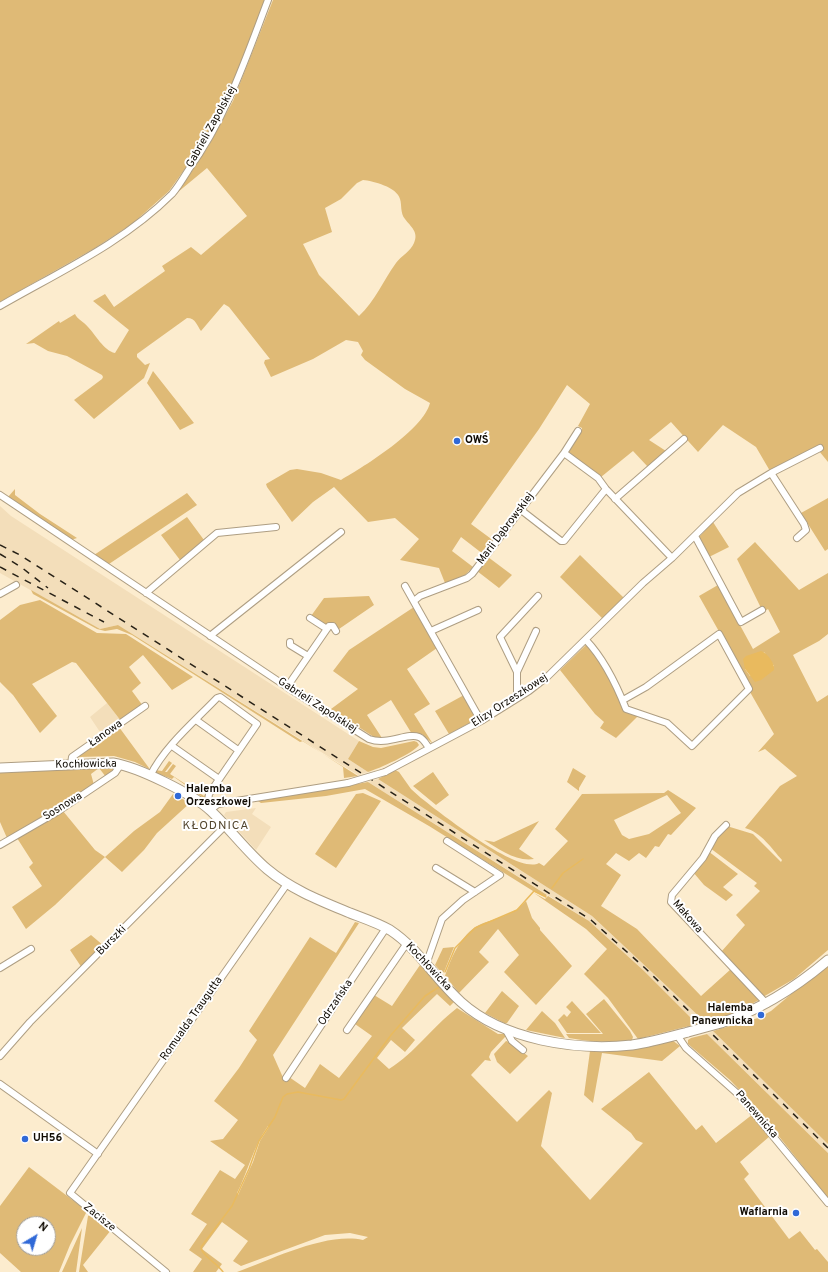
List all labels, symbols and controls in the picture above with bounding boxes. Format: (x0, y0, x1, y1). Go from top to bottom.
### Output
street label: Gabrieli Zapolskiej (184, 84, 240, 170)
place label: OWŚ (465, 434, 489, 448)
marker: OWŚ (452, 436, 462, 446)
street label: Marii Dąbrowskiej (475, 491, 537, 567)
street label: Elizy Orzeszkowej (469, 671, 551, 731)
street label: Gabrieli Zapolskiej (275, 676, 359, 736)
street label: Łanowa (87, 718, 125, 750)
street label: Kochłowicka (55, 758, 117, 772)
place label: Halemba Orzeszkowej (186, 783, 251, 809)
street label: Sosnowa (41, 790, 85, 824)
marker: Halemba Orzeszkowej (173, 791, 183, 801)
district label: KŁODNICA (183, 820, 249, 834)
street label: Makowa (669, 898, 705, 936)
street label: Burszki (94, 923, 130, 959)
street label: Kochłowicka (402, 940, 454, 994)
street label: Romualda Traugutta (158, 974, 226, 1064)
street label: Odrzańska (316, 978, 356, 1028)
place label: Halemba Panewnicka (691, 1002, 753, 1028)
marker: Halemba Panewnicka (756, 1010, 766, 1020)
street label: Panewnicka (732, 1089, 780, 1141)
place label: UH56 (33, 1132, 62, 1146)
marker: UH56 (20, 1134, 30, 1144)
street label: Zacisze (80, 1201, 118, 1235)
place label: Waflarnia (739, 1206, 788, 1220)
marker: Waflarnia (791, 1208, 801, 1218)
north arrow (16, 1216, 56, 1256)
text: N (35, 1219, 50, 1235)

